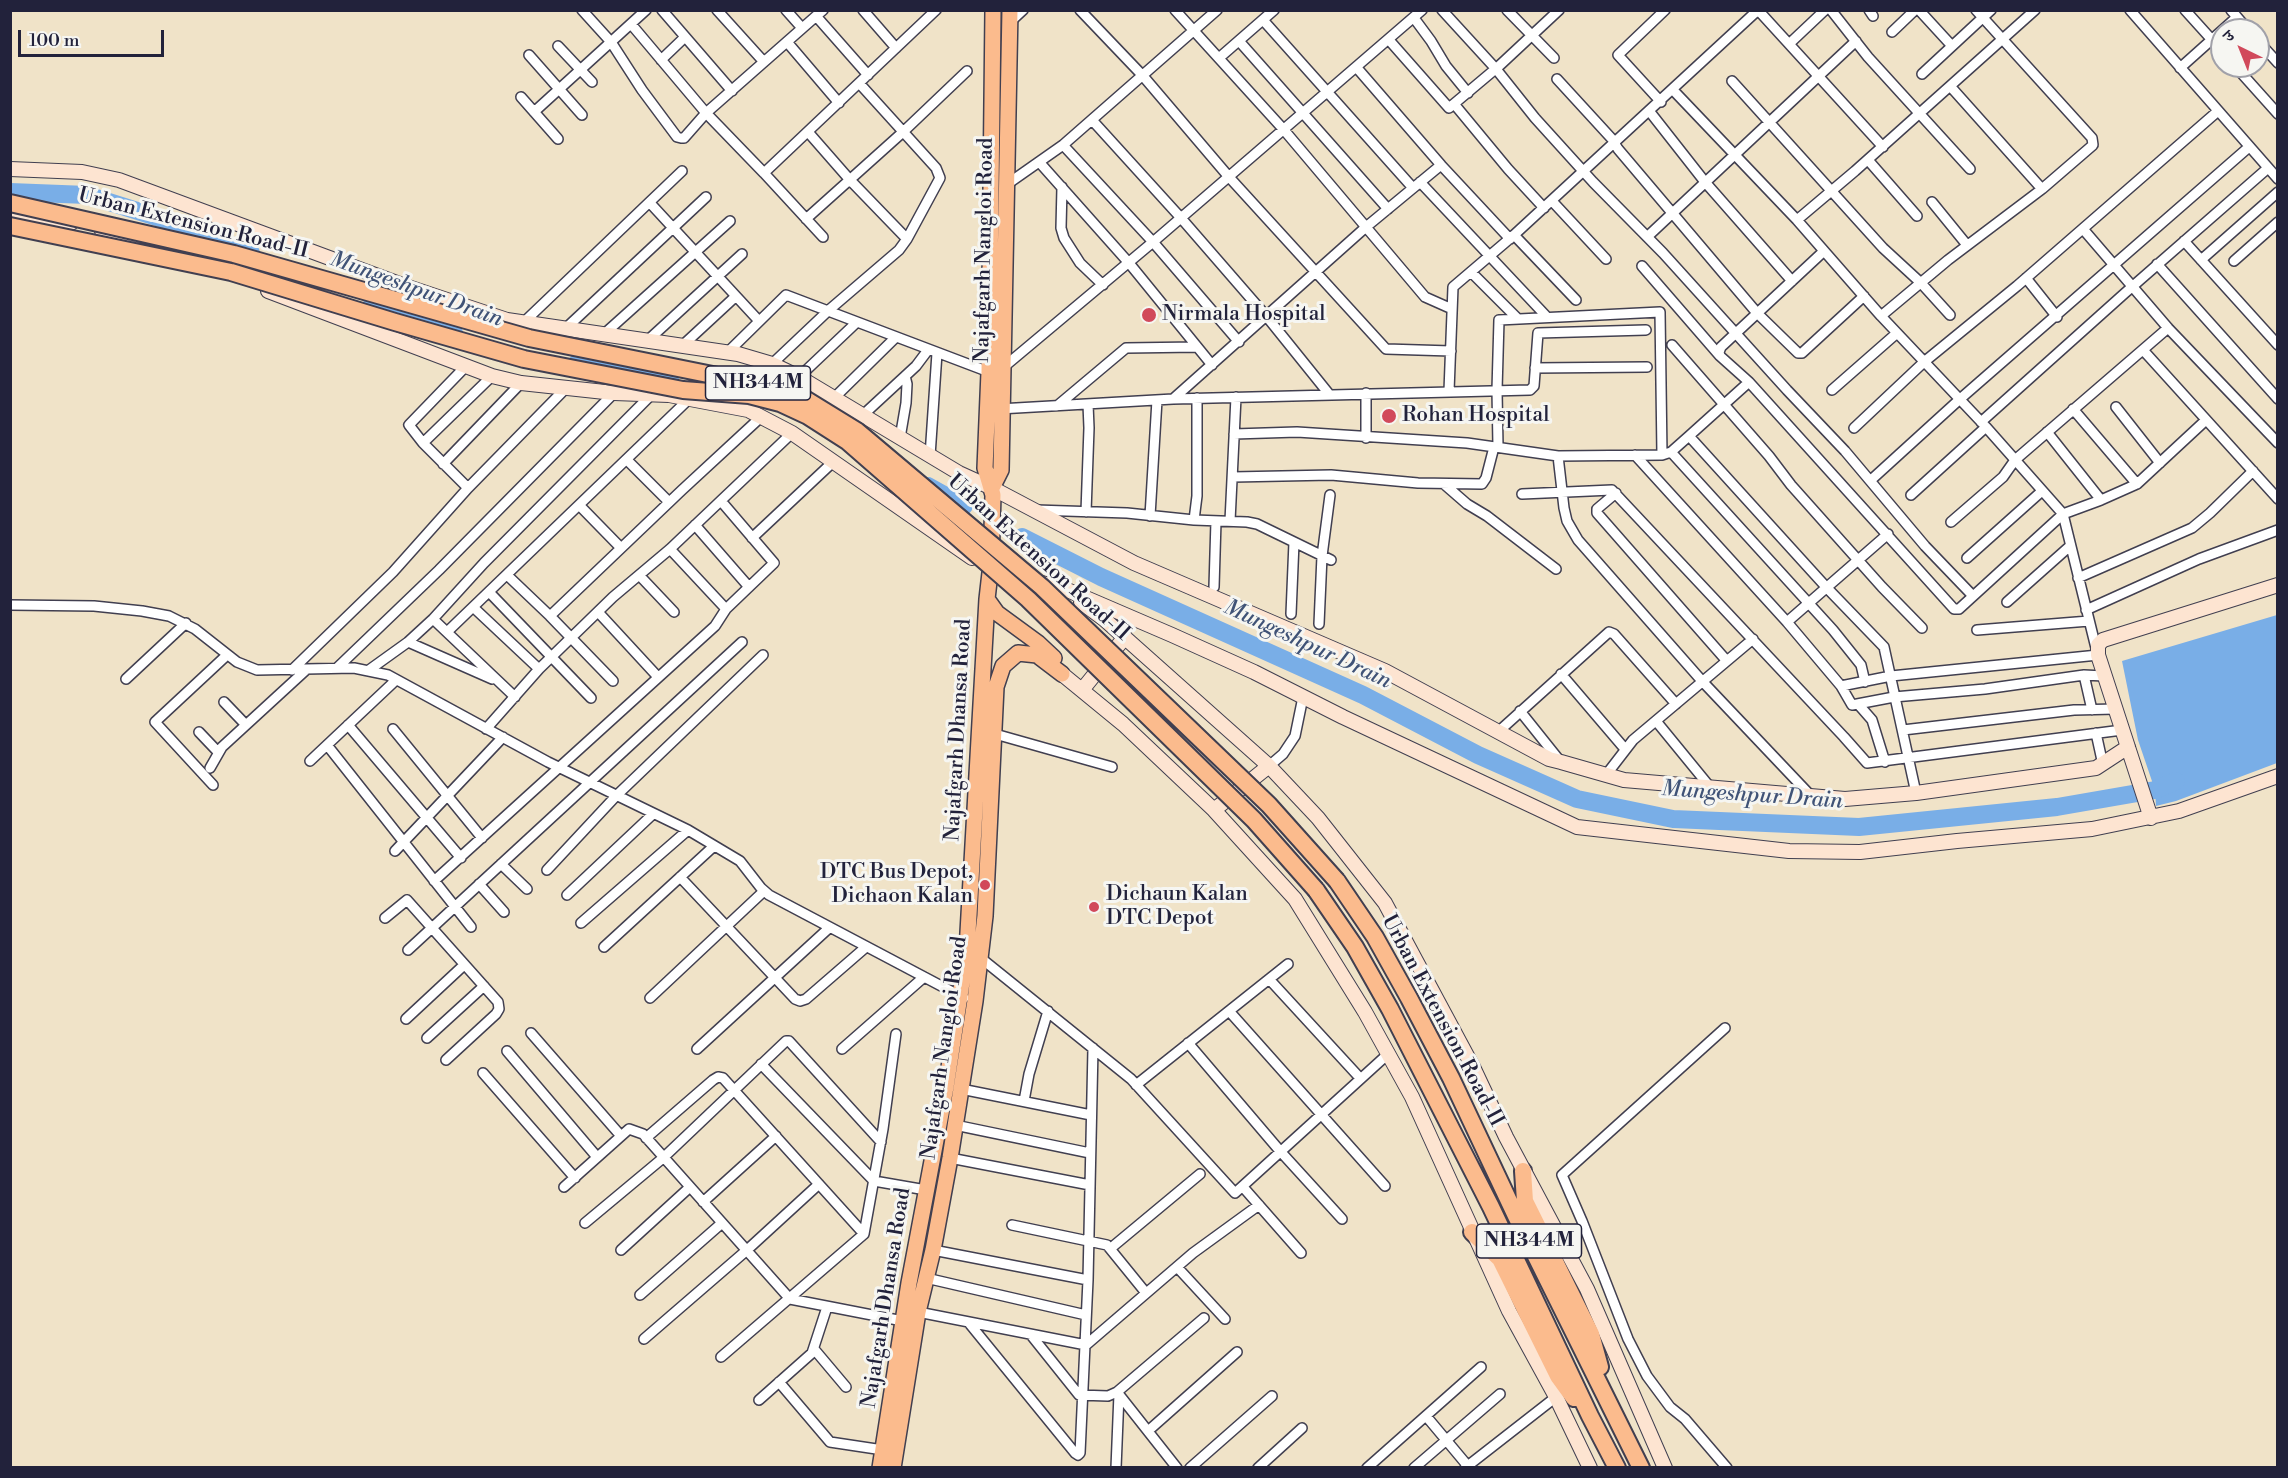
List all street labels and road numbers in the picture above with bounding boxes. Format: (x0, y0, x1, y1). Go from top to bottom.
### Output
street label: Najafgarh Nangloi Road (970, 137, 1000, 363)
street label: Urban Extension Road-II (75, 183, 311, 265)
road number: NH344M (706, 366, 810, 400)
street label: Urban Extension Road-II (942, 469, 1134, 647)
street label: Najafgarh Dhansa Road (941, 618, 977, 842)
street label: Urban Extension Road-II (1375, 911, 1509, 1131)
street label: Najafgarh Nangloi Road (917, 935, 973, 1161)
street label: Najafgarh Dhansa Road (857, 1186, 917, 1410)
road number: NH344M (1476, 1224, 1582, 1258)

